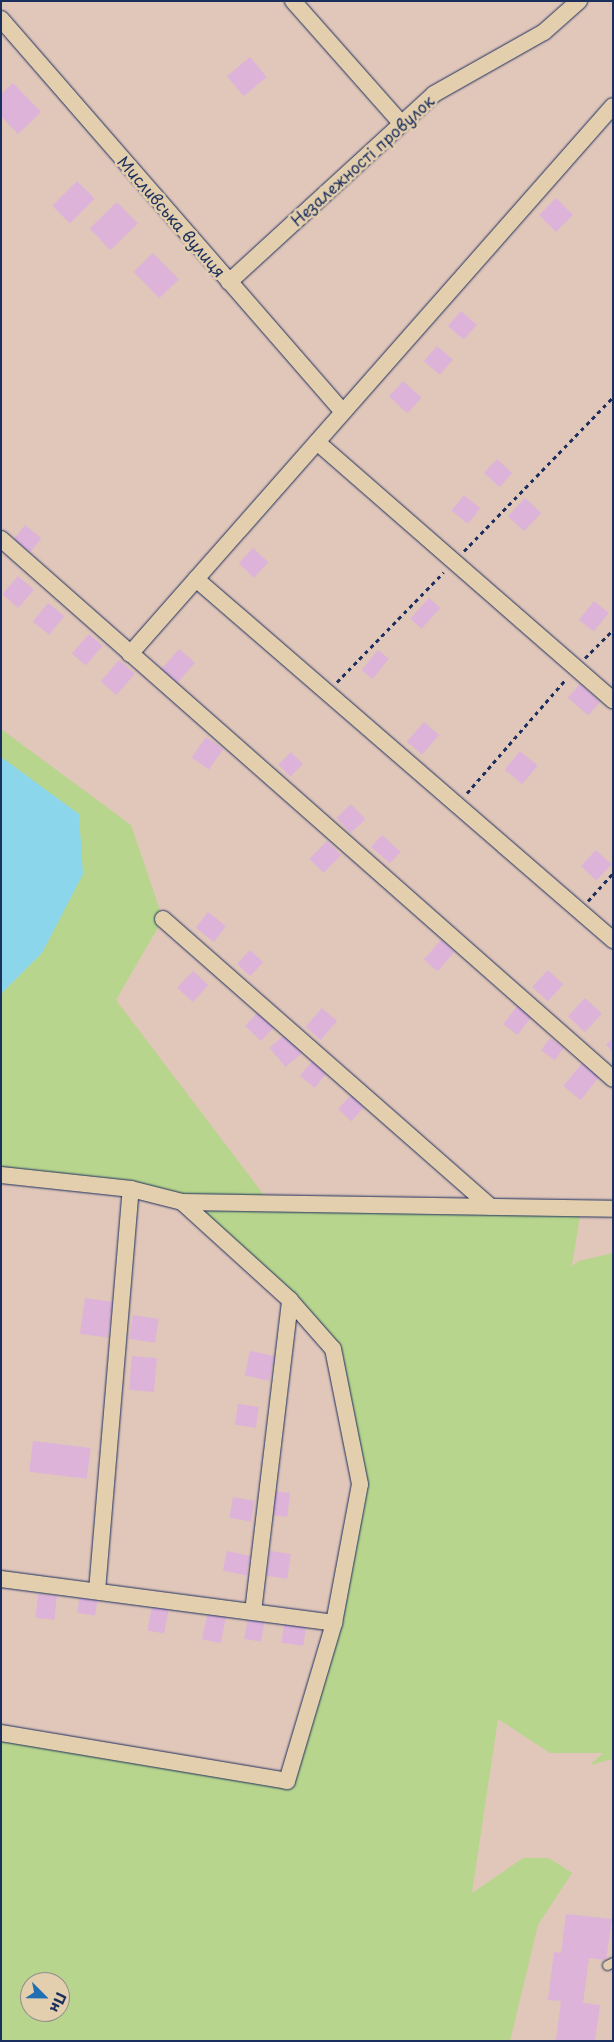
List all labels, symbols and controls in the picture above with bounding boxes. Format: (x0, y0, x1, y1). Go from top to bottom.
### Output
street label: Незалежності провулок (286, 91, 438, 229)
street label: Мисливська вулиця (114, 151, 230, 281)
north arrow (20, 1972, 70, 2022)
text: Пн (45, 1989, 72, 2016)

